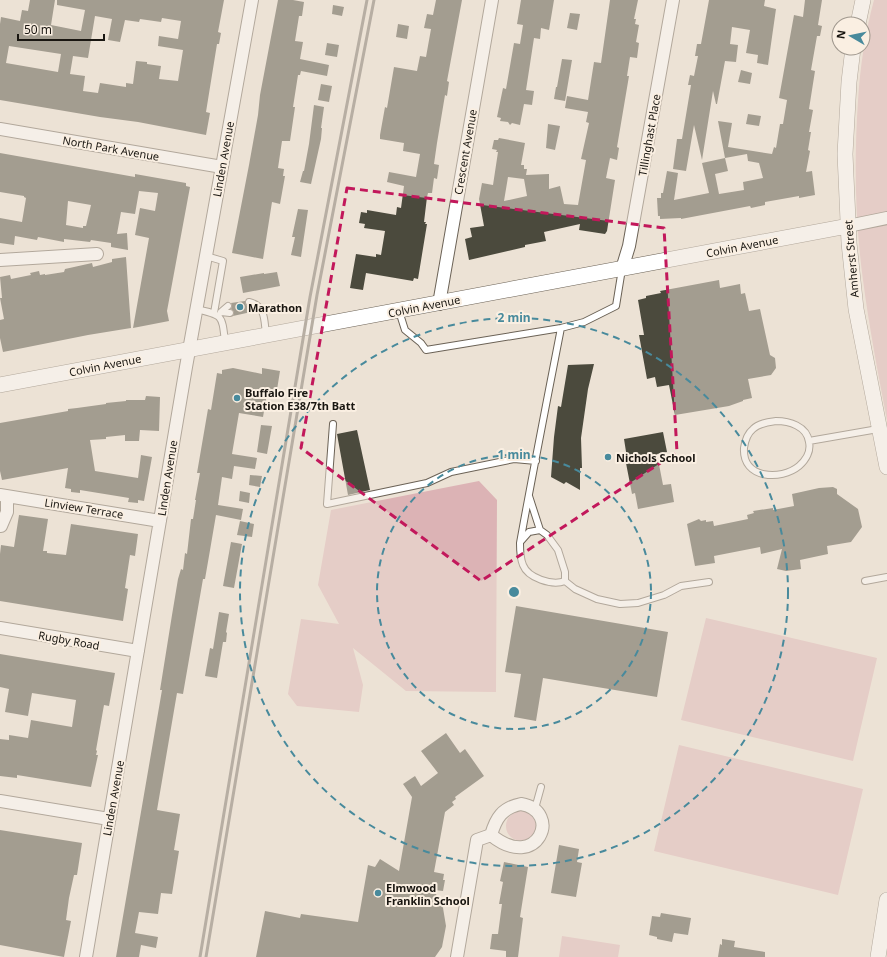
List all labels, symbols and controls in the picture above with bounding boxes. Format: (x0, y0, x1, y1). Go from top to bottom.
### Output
scale bar (18, 16, 104, 42)
north arrow (831, 16, 871, 56)
text: 50 m (24, 21, 52, 38)
text: N (833, 29, 849, 40)
street label: Tillinghast Place (634, 93, 664, 177)
street label: Crescent Avenue (450, 108, 480, 196)
street label: Linden Avenue (209, 120, 237, 198)
street label: North Park Avenue (61, 132, 161, 164)
street label: Amherst Street (840, 220, 862, 298)
street label: Colvin Avenue (705, 232, 779, 260)
street label: Colvin Avenue (387, 292, 461, 320)
place label: Marathon (248, 300, 302, 315)
marker: Marathon (235, 302, 245, 312)
text: 2 min (497, 309, 531, 326)
street label: Colvin Avenue (68, 351, 142, 379)
place label: Buffalo Fire Station E38/7th Batt (245, 385, 355, 413)
marker: Buffalo Fire Station E38/7th Batt (232, 393, 242, 403)
street label: Linden Avenue (154, 439, 180, 517)
text: 1 min (497, 446, 531, 463)
place label: Nichols School (616, 450, 696, 465)
marker: Nichols School (603, 452, 613, 462)
street label: Linview Terrace (44, 494, 124, 522)
centre of rings (507, 585, 521, 599)
street label: Rugby Road (37, 627, 101, 653)
street label: Linden Avenue (99, 759, 127, 837)
place label: Elmwood Franklin School (386, 880, 470, 908)
marker: Elmwood Franklin School (373, 888, 383, 898)

